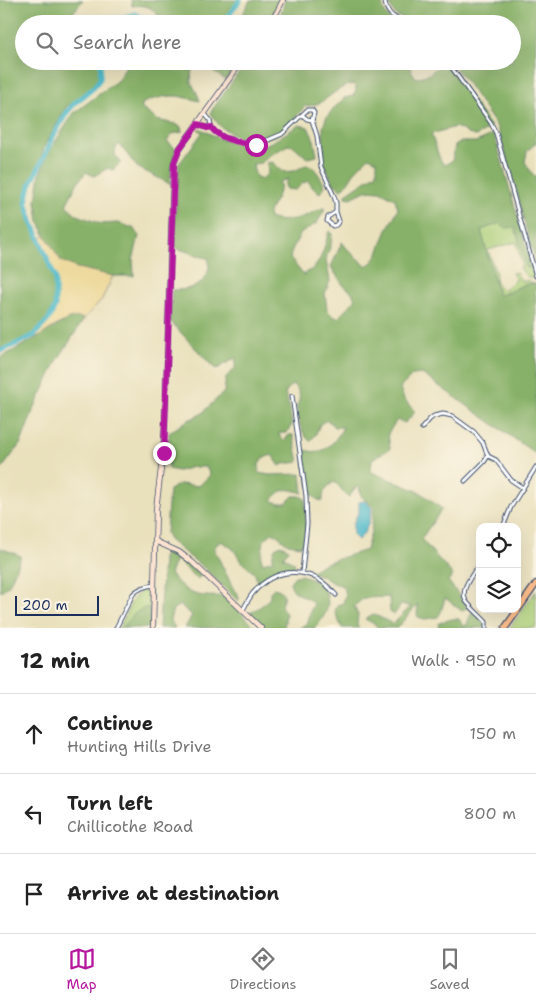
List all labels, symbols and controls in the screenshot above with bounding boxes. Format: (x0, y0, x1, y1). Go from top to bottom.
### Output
search box (15, 15, 521, 70)
icon: search (33, 29, 61, 57)
text: Search here (73, 30, 182, 55)
route start (245, 134, 268, 157)
route end (153, 442, 176, 465)
map controls (476, 523, 521, 613)
button: locate (476, 523, 521, 568)
button: layers (476, 568, 521, 613)
scale bar (15, 593, 99, 616)
text: 200 m (22, 596, 68, 614)
text: 12 min (20, 647, 90, 675)
text: Walk · 950 m (411, 650, 516, 671)
text: Continue (67, 711, 153, 736)
icon: ahead (20, 720, 48, 748)
text: 150 m (469, 723, 516, 744)
text: Hunting Hills Drive (67, 736, 212, 757)
text: Turn left (67, 791, 153, 816)
icon: left (20, 800, 48, 828)
text: 800 m (464, 803, 516, 824)
text: Chillicothe Road (67, 816, 193, 837)
icon: arrive (20, 880, 48, 908)
text: Arrive at destination (67, 881, 279, 906)
tab: Map (67, 945, 97, 993)
tab: Directions (230, 945, 296, 993)
tab: Saved (430, 945, 469, 993)

